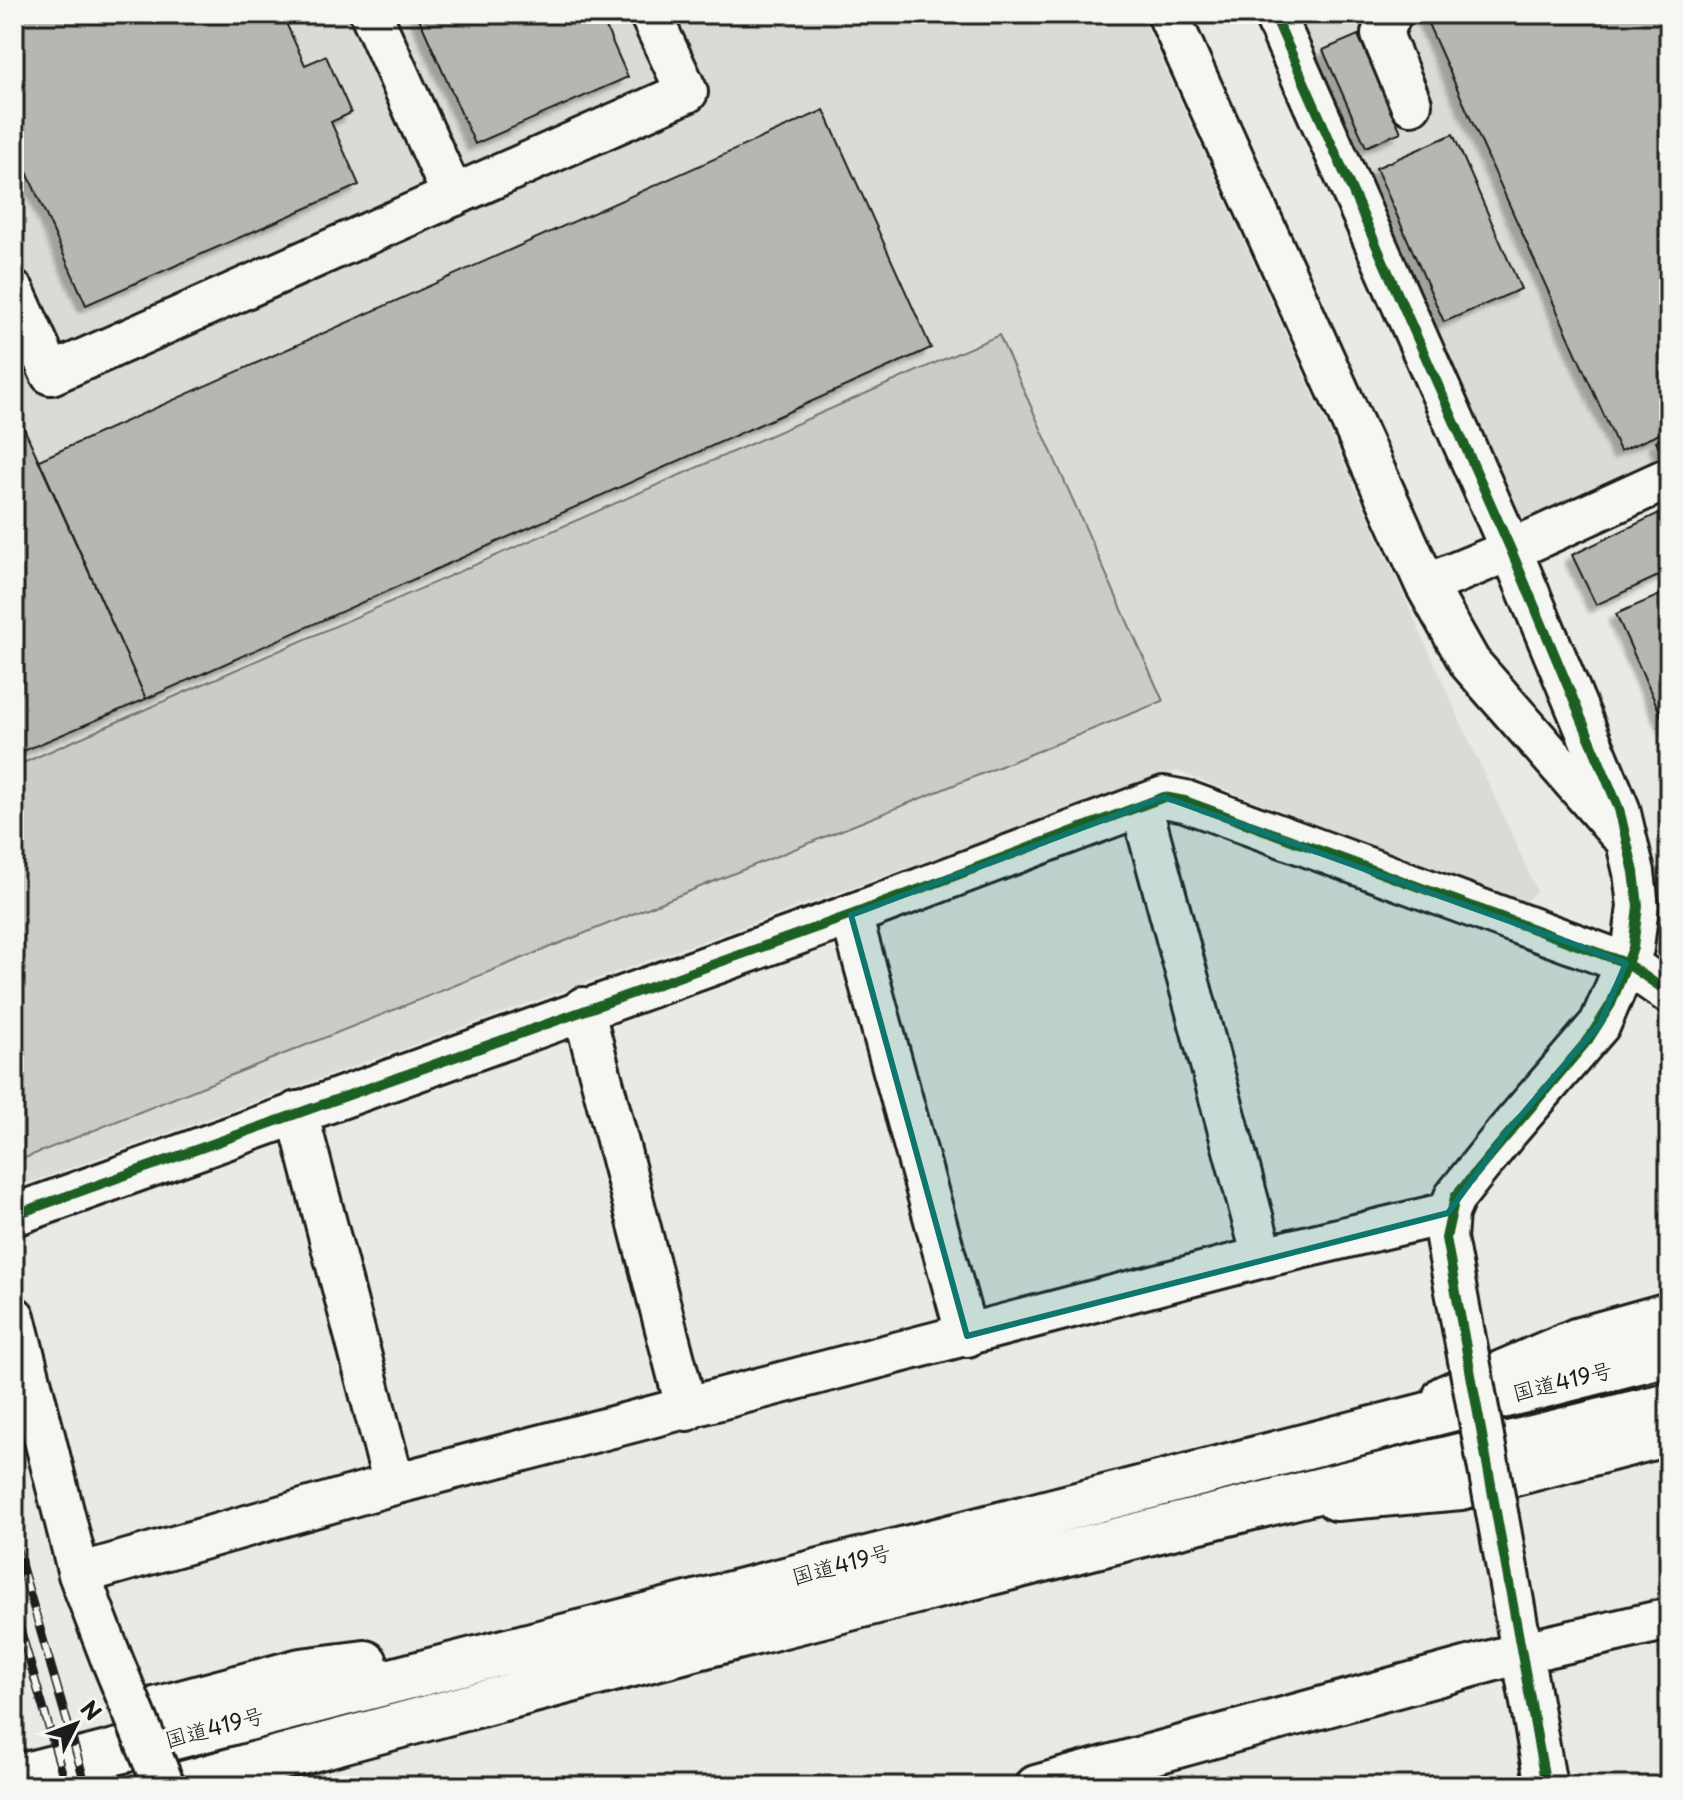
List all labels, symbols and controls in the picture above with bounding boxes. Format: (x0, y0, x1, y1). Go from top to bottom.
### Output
street label: 国道419号 (1509, 1352, 1615, 1408)
street label: 国道419号 (787, 1534, 895, 1592)
north arrow (36, 1684, 116, 1764)
text: N (74, 1692, 110, 1727)
street label: 国道419号 (160, 1697, 268, 1755)

